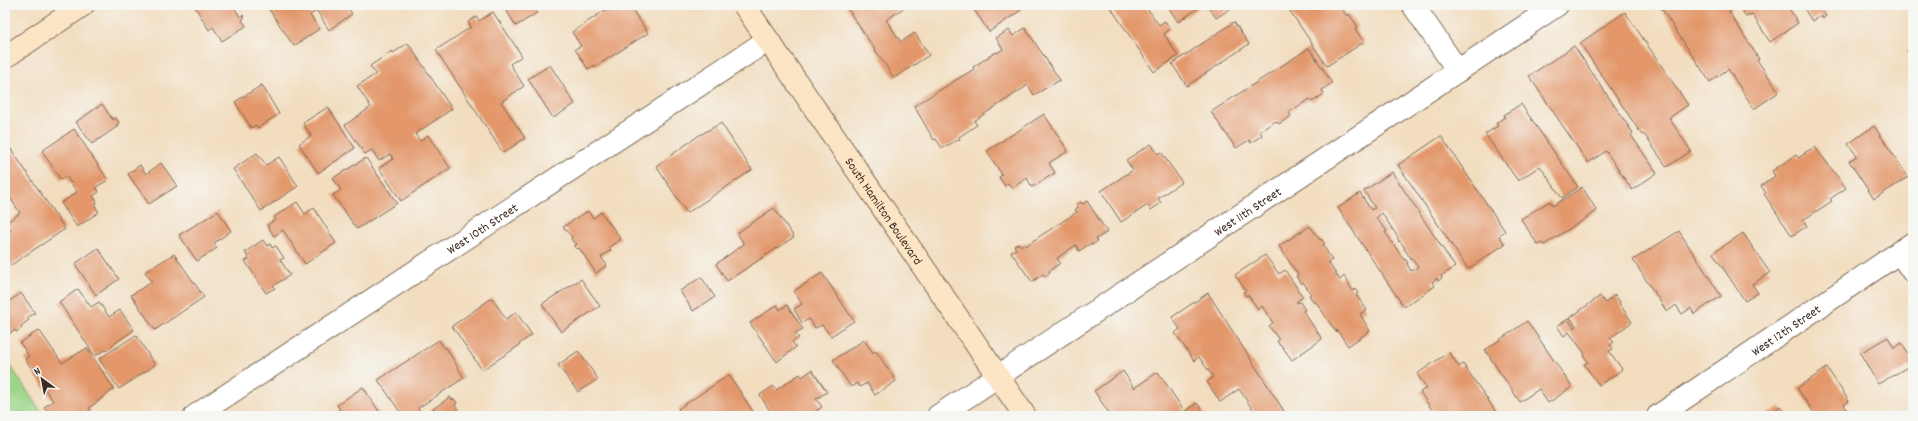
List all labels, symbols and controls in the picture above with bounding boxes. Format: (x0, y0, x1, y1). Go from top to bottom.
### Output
street label: South Hamilton Boulevard (839, 154, 926, 270)
street label: West 11th Street (1211, 183, 1286, 242)
street label: West 10th Street (444, 199, 523, 260)
street label: West 12th Street (1748, 301, 1826, 362)
north arrow (22, 359, 62, 399)
text: N (31, 364, 45, 380)

